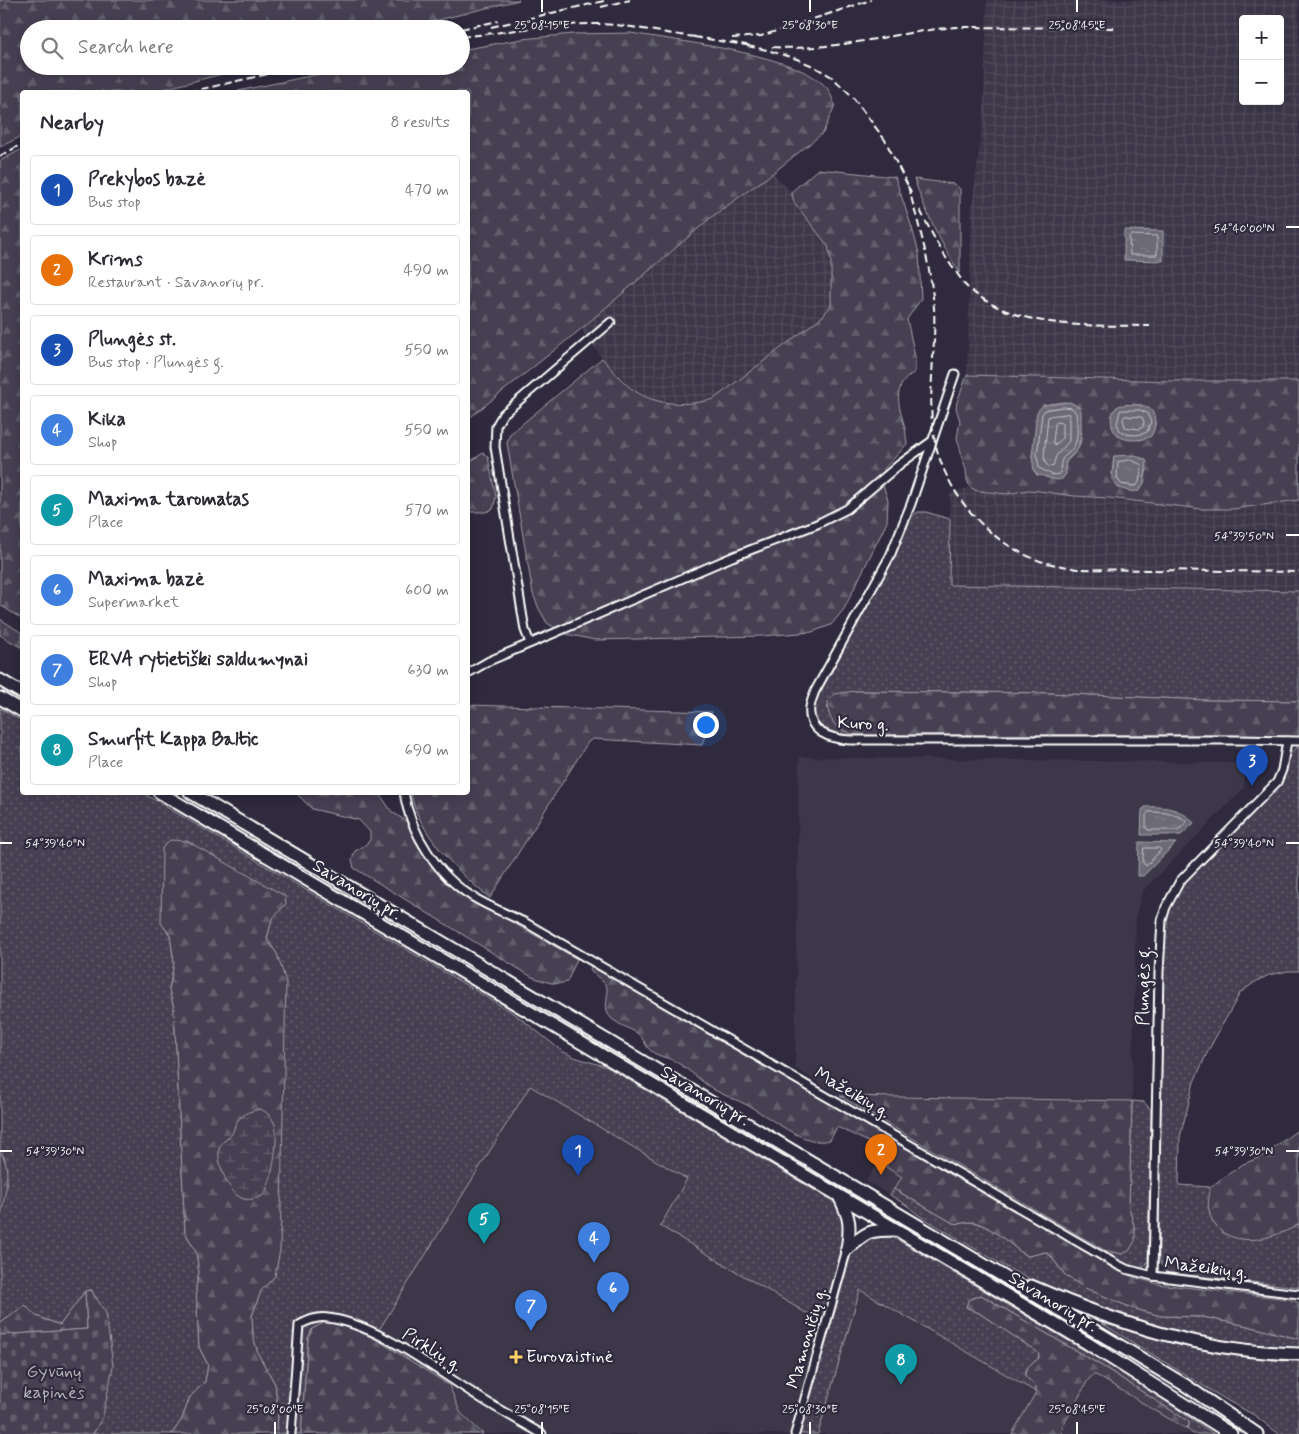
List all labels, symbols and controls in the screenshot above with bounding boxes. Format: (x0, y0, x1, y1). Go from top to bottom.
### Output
map controls (1239, 15, 1284, 105)
button: + (1239, 15, 1284, 60)
text: 25°08'15"E (514, 18, 570, 34)
text: 25°08'30"E (782, 18, 838, 34)
text: 25°08'45"E (1049, 18, 1105, 34)
search box (20, 20, 470, 75)
icon: search (38, 34, 66, 62)
text: Search here (78, 35, 174, 60)
button: − (1239, 60, 1284, 105)
text: Nearby (40, 109, 104, 137)
text: 8 results (390, 112, 450, 133)
text: Prekybos bazė (88, 167, 206, 192)
text: 1 (53, 180, 61, 201)
text: 470 m (405, 180, 449, 201)
text: Bus stop (88, 192, 141, 213)
text: 54°40'00"N (1214, 221, 1274, 237)
text: Krims (88, 247, 143, 272)
text: 2 (53, 260, 61, 281)
text: 490 m (403, 260, 449, 281)
text: Restaurant · Savanorių pr. (88, 272, 264, 293)
text: Plungės st. (88, 327, 176, 352)
text: 3 (53, 340, 61, 361)
text: 550 m (404, 340, 449, 361)
text: Bus stop · Plungės g. (88, 352, 224, 373)
text: Kika (88, 407, 126, 432)
text: 4 (52, 420, 62, 441)
text: 550 m (404, 420, 449, 441)
text: Shop (88, 432, 117, 453)
text: Maxima taromatas (88, 487, 249, 512)
text: 5 (52, 500, 62, 521)
text: 570 m (405, 500, 449, 521)
text: Place (88, 512, 123, 533)
text: 54°39'50"N (1214, 529, 1274, 545)
text: Maxima bazė (88, 567, 204, 592)
text: 6 (53, 580, 61, 601)
text: 600 m (405, 580, 449, 601)
text: Supermarket (88, 592, 179, 613)
text: ERVA rytietiški saldumynai (88, 647, 308, 672)
text: 7 (52, 660, 62, 681)
text: 630 m (407, 660, 449, 681)
text: Shop (88, 672, 117, 693)
street label: Kuro g. (837, 711, 889, 737)
your location (693, 712, 719, 738)
text: Smurfit Kappa Baltic (88, 727, 259, 752)
text: 8 (52, 740, 62, 761)
text: 690 m (405, 740, 449, 761)
pin: 3 (1236, 745, 1268, 786)
text: Place (88, 752, 123, 773)
text: 54°39'40"N (25, 836, 85, 852)
text: 54°39'40"N (1214, 836, 1274, 852)
street label: Savanorių pr. (308, 854, 406, 926)
street label: Plungės g. (1131, 946, 1159, 1026)
street label: Savanorių pr. (656, 1060, 754, 1132)
street label: Mažeikių g. (810, 1062, 894, 1124)
pin: 2 (865, 1134, 897, 1175)
pin: 1 (562, 1135, 594, 1176)
text: 54°39'30"N (26, 1144, 84, 1160)
text: 54°39'30"N (1215, 1144, 1273, 1160)
pin: 5 (468, 1203, 500, 1244)
pin: 4 (578, 1222, 610, 1263)
street label: Mažeikių g. (1163, 1251, 1249, 1285)
street label: Savanorių pr. (1004, 1266, 1102, 1338)
pin: 6 (597, 1272, 629, 1313)
street label: Mamoničių g. (781, 1285, 833, 1391)
pin: 7 (515, 1290, 547, 1331)
street label: Pirklių g. (398, 1322, 466, 1378)
pin: 8 (885, 1344, 917, 1385)
place label: Eurovaistinė (526, 1345, 613, 1369)
marker: Eurovaistinė (510, 1351, 522, 1363)
park label: Gyvūnų kapinės (23, 1360, 85, 1405)
text: 25°08'00"E (246, 1402, 304, 1418)
text: 25°08'15"E (514, 1402, 570, 1418)
text: 25°08'30"E (782, 1402, 838, 1418)
text: 25°08'45"E (1049, 1402, 1105, 1418)

